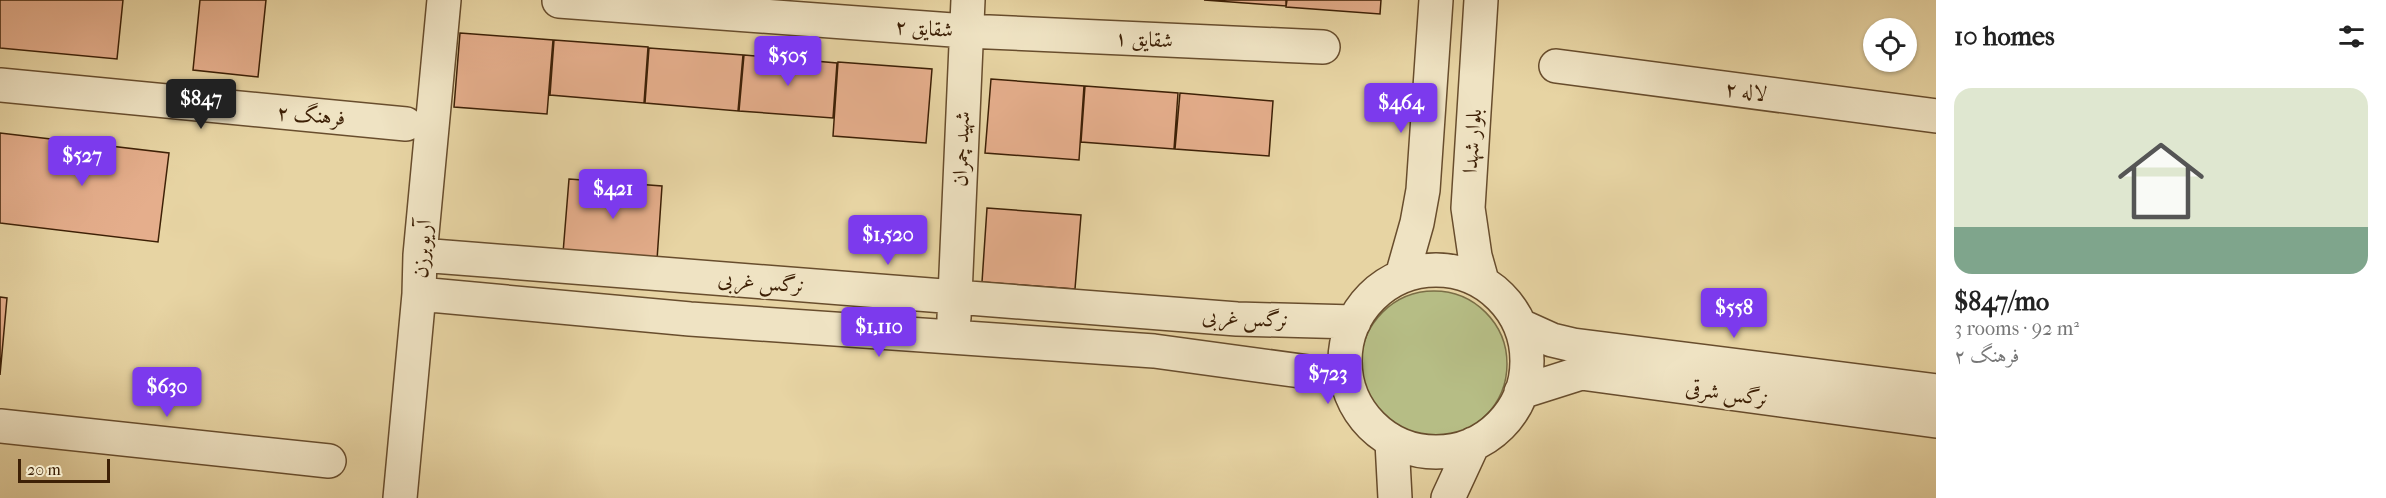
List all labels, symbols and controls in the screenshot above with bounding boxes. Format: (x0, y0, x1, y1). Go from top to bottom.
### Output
street label: شقایق ۲ (894, 14, 954, 43)
map controls (1863, 18, 1917, 72)
button: locate (1863, 18, 1917, 72)
icon: filters (2335, 20, 2368, 53)
text: 10 homes (1954, 21, 2055, 52)
street label: شقایق ۱ (1114, 25, 1174, 54)
pin: $505 (752, 36, 824, 87)
text: $505 (768, 44, 808, 67)
street label: لاله ۲ (1724, 76, 1768, 106)
pin: $847 (165, 79, 237, 130)
pin: $464 (1365, 83, 1437, 134)
text: $847 (180, 87, 222, 110)
text: $464 (1378, 91, 1424, 114)
street label: فرهنگ ۲ (276, 99, 346, 131)
street label: بلوار شهدا (1458, 108, 1488, 174)
street label: شهید چمران (948, 111, 976, 187)
icon: home (2107, 127, 2215, 235)
pin: $527 (46, 136, 118, 187)
text: $527 (62, 144, 102, 167)
pin: $421 (577, 169, 649, 220)
text: $421 (593, 177, 633, 200)
pin: $1,520 (839, 215, 937, 266)
street label: آریوبرزن (407, 216, 437, 279)
text: $1,520 (862, 223, 914, 246)
street label: نرگس غربی (717, 266, 805, 301)
text: $847/mo (1954, 286, 2049, 317)
pin: $558 (1698, 288, 1770, 339)
text: $558 (1715, 296, 1753, 319)
street label: نرگس غربی (1201, 304, 1289, 335)
pin: $1,110 (830, 307, 928, 358)
text: $1,110 (855, 315, 903, 338)
text: 3 rooms · 92 m² (1954, 317, 2079, 340)
text: فرهنگ ۲ (1954, 344, 2019, 367)
pin: $723 (1292, 354, 1364, 405)
text: $723 (1308, 362, 1348, 385)
pin: $630 (131, 367, 203, 418)
text: $630 (146, 375, 188, 398)
street label: نرگس شرقی (1684, 375, 1770, 413)
scale bar (18, 456, 110, 484)
text: 20 m (27, 460, 61, 479)

